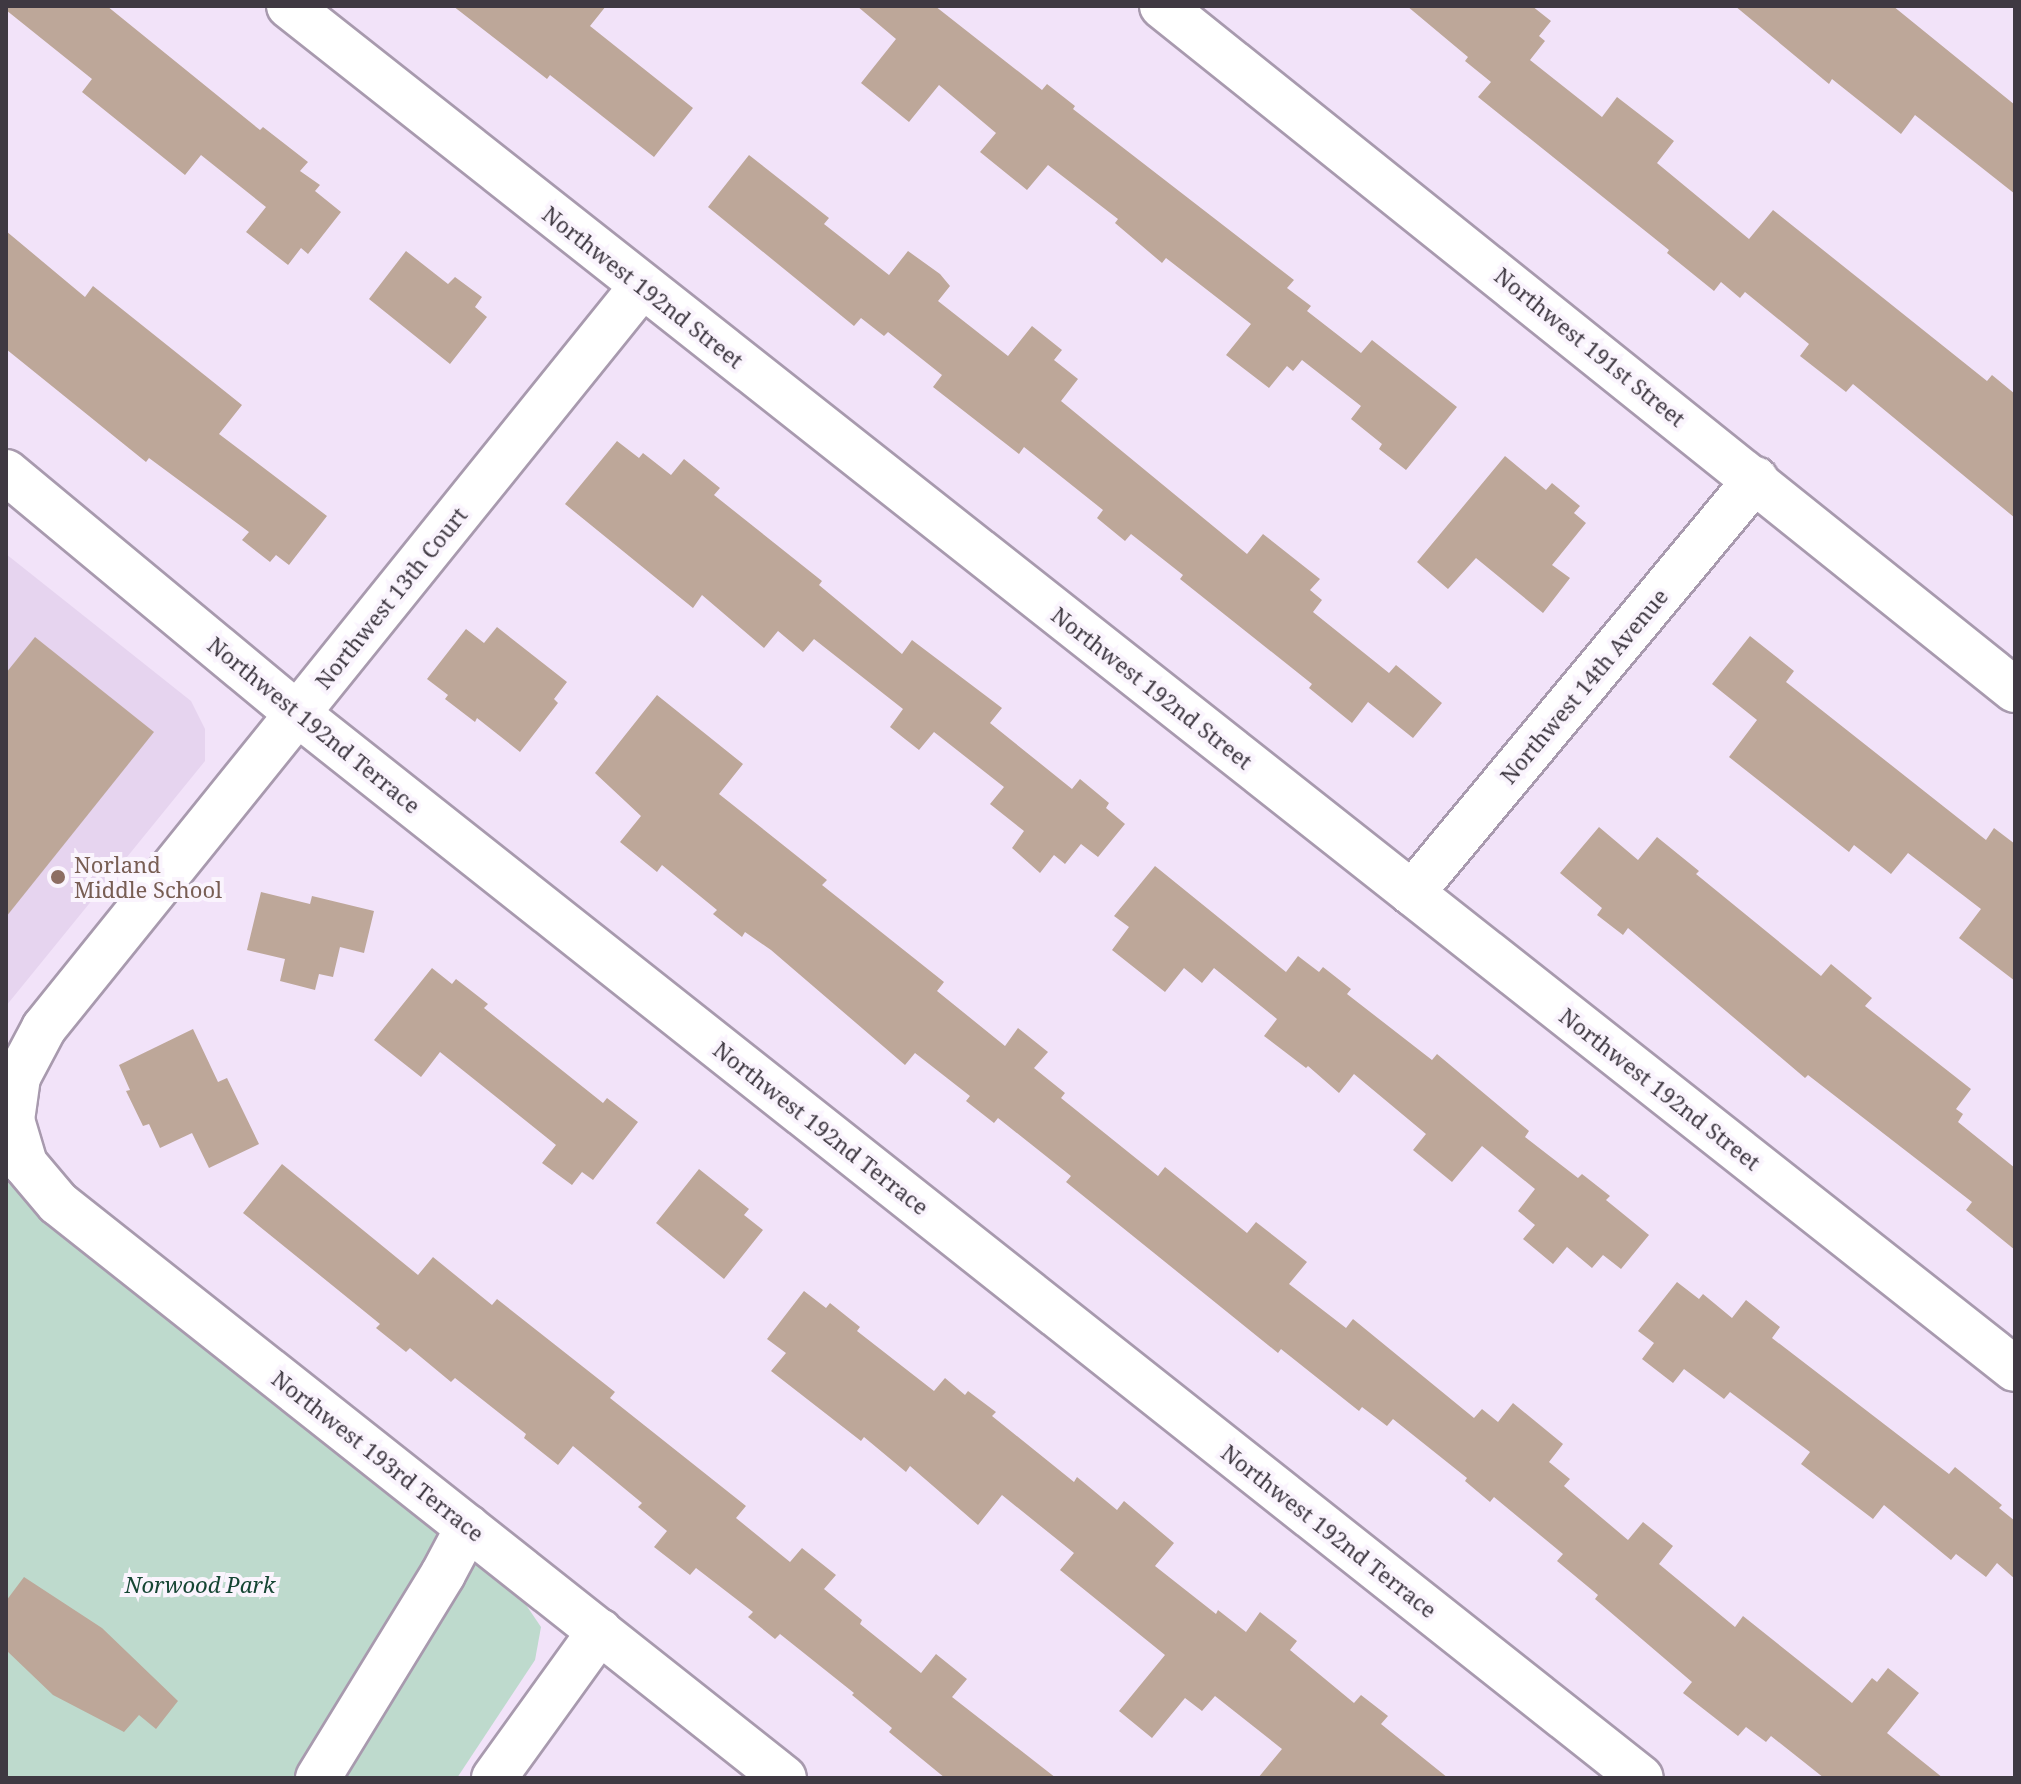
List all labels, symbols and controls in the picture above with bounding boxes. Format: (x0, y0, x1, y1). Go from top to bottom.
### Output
street label: Northwest 192nd Street (537, 200, 749, 374)
street label: Northwest 191st Street (1489, 262, 1691, 432)
street label: Northwest 13th Court (310, 502, 472, 694)
street label: Northwest 14th Avenue (1495, 583, 1673, 789)
street label: Northwest 192nd Street (1046, 601, 1258, 775)
street label: Northwest 192nd Terrace (203, 631, 425, 819)
place label: Norland Middle School (74, 851, 222, 902)
marker: Norland Middle School (49, 868, 67, 886)
street label: Northwest 192nd Street (1554, 1002, 1766, 1176)
street label: Northwest 192nd Terrace (708, 1036, 934, 1220)
street label: Northwest 193rd Terrace (267, 1365, 489, 1547)
street label: Northwest 192nd Terrace (1216, 1439, 1442, 1623)
park label: Norwood Park (125, 1572, 275, 1598)

